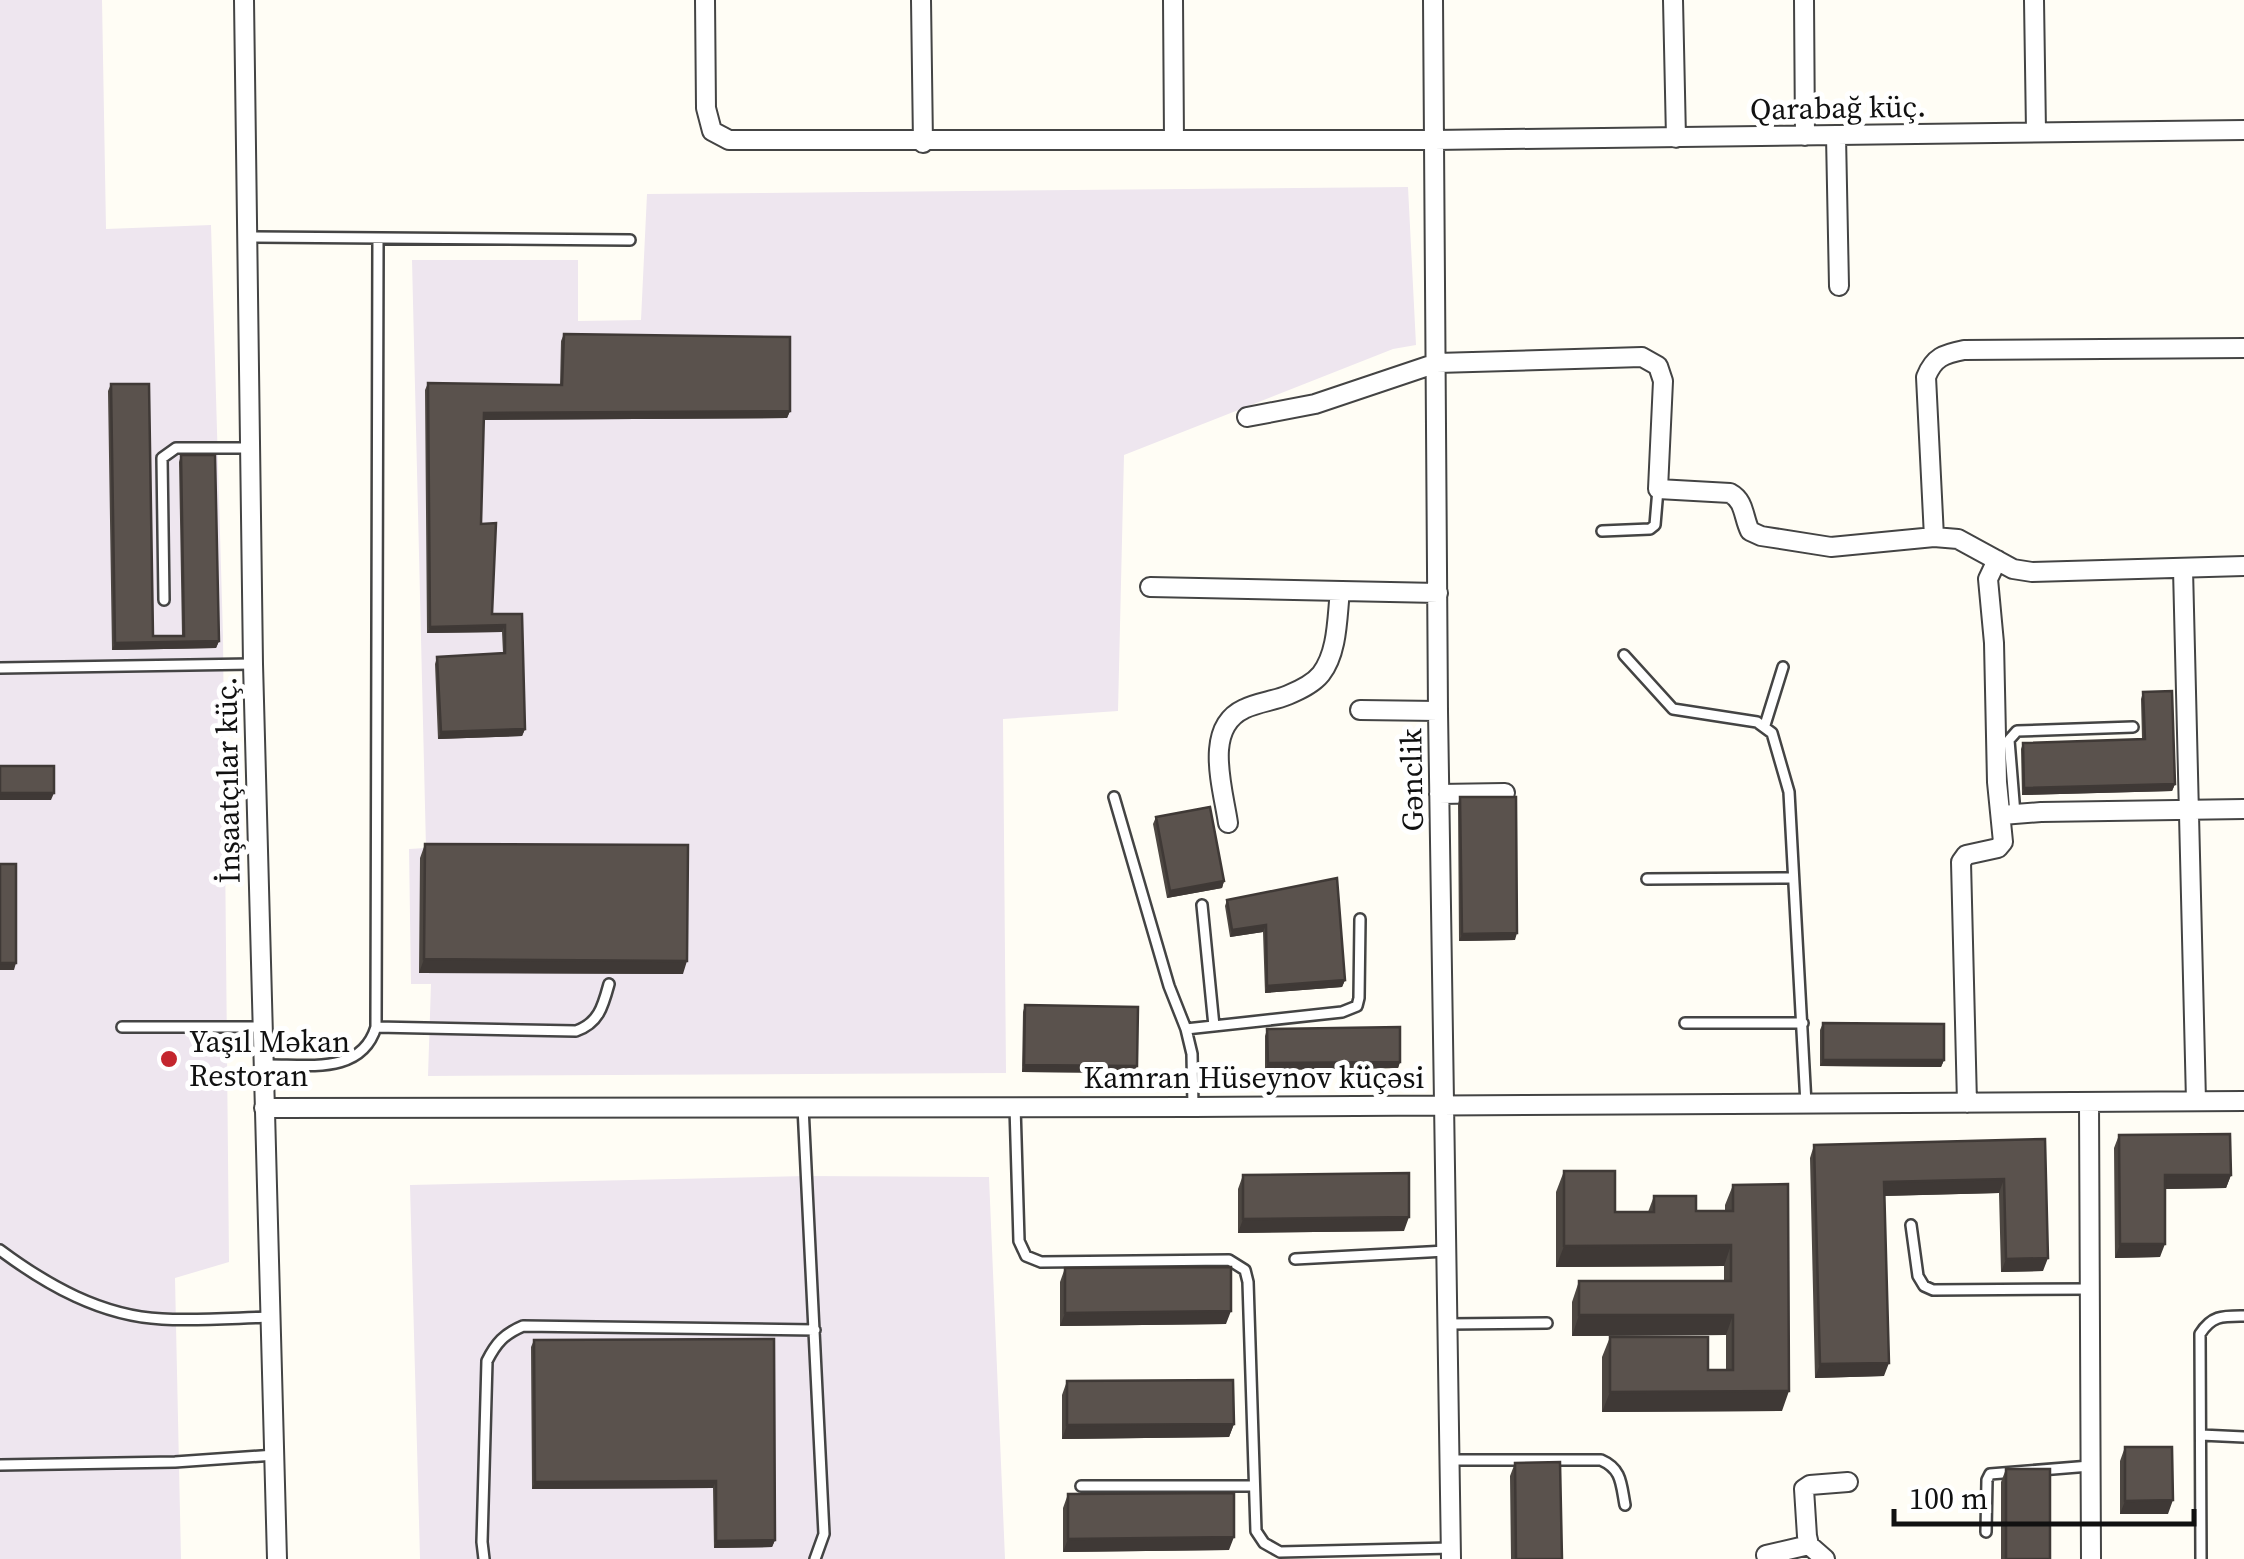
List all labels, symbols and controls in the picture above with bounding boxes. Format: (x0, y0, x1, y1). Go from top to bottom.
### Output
street label: Qarabağ küç. (1750, 85, 1926, 130)
street label: İnşaatçılar küç. (205, 676, 250, 884)
street label: Gənclik (1390, 728, 1433, 832)
place label: Yaşıl Məkan Restoran (189, 1021, 350, 1096)
marker: Yaşıl Məkan Restoran (158, 1048, 180, 1070)
street label: Kamran Hüseynov küçəsi (1084, 1057, 1425, 1098)
scale bar (1894, 1464, 2194, 1526)
text: 100 m (1909, 1478, 1988, 1519)

